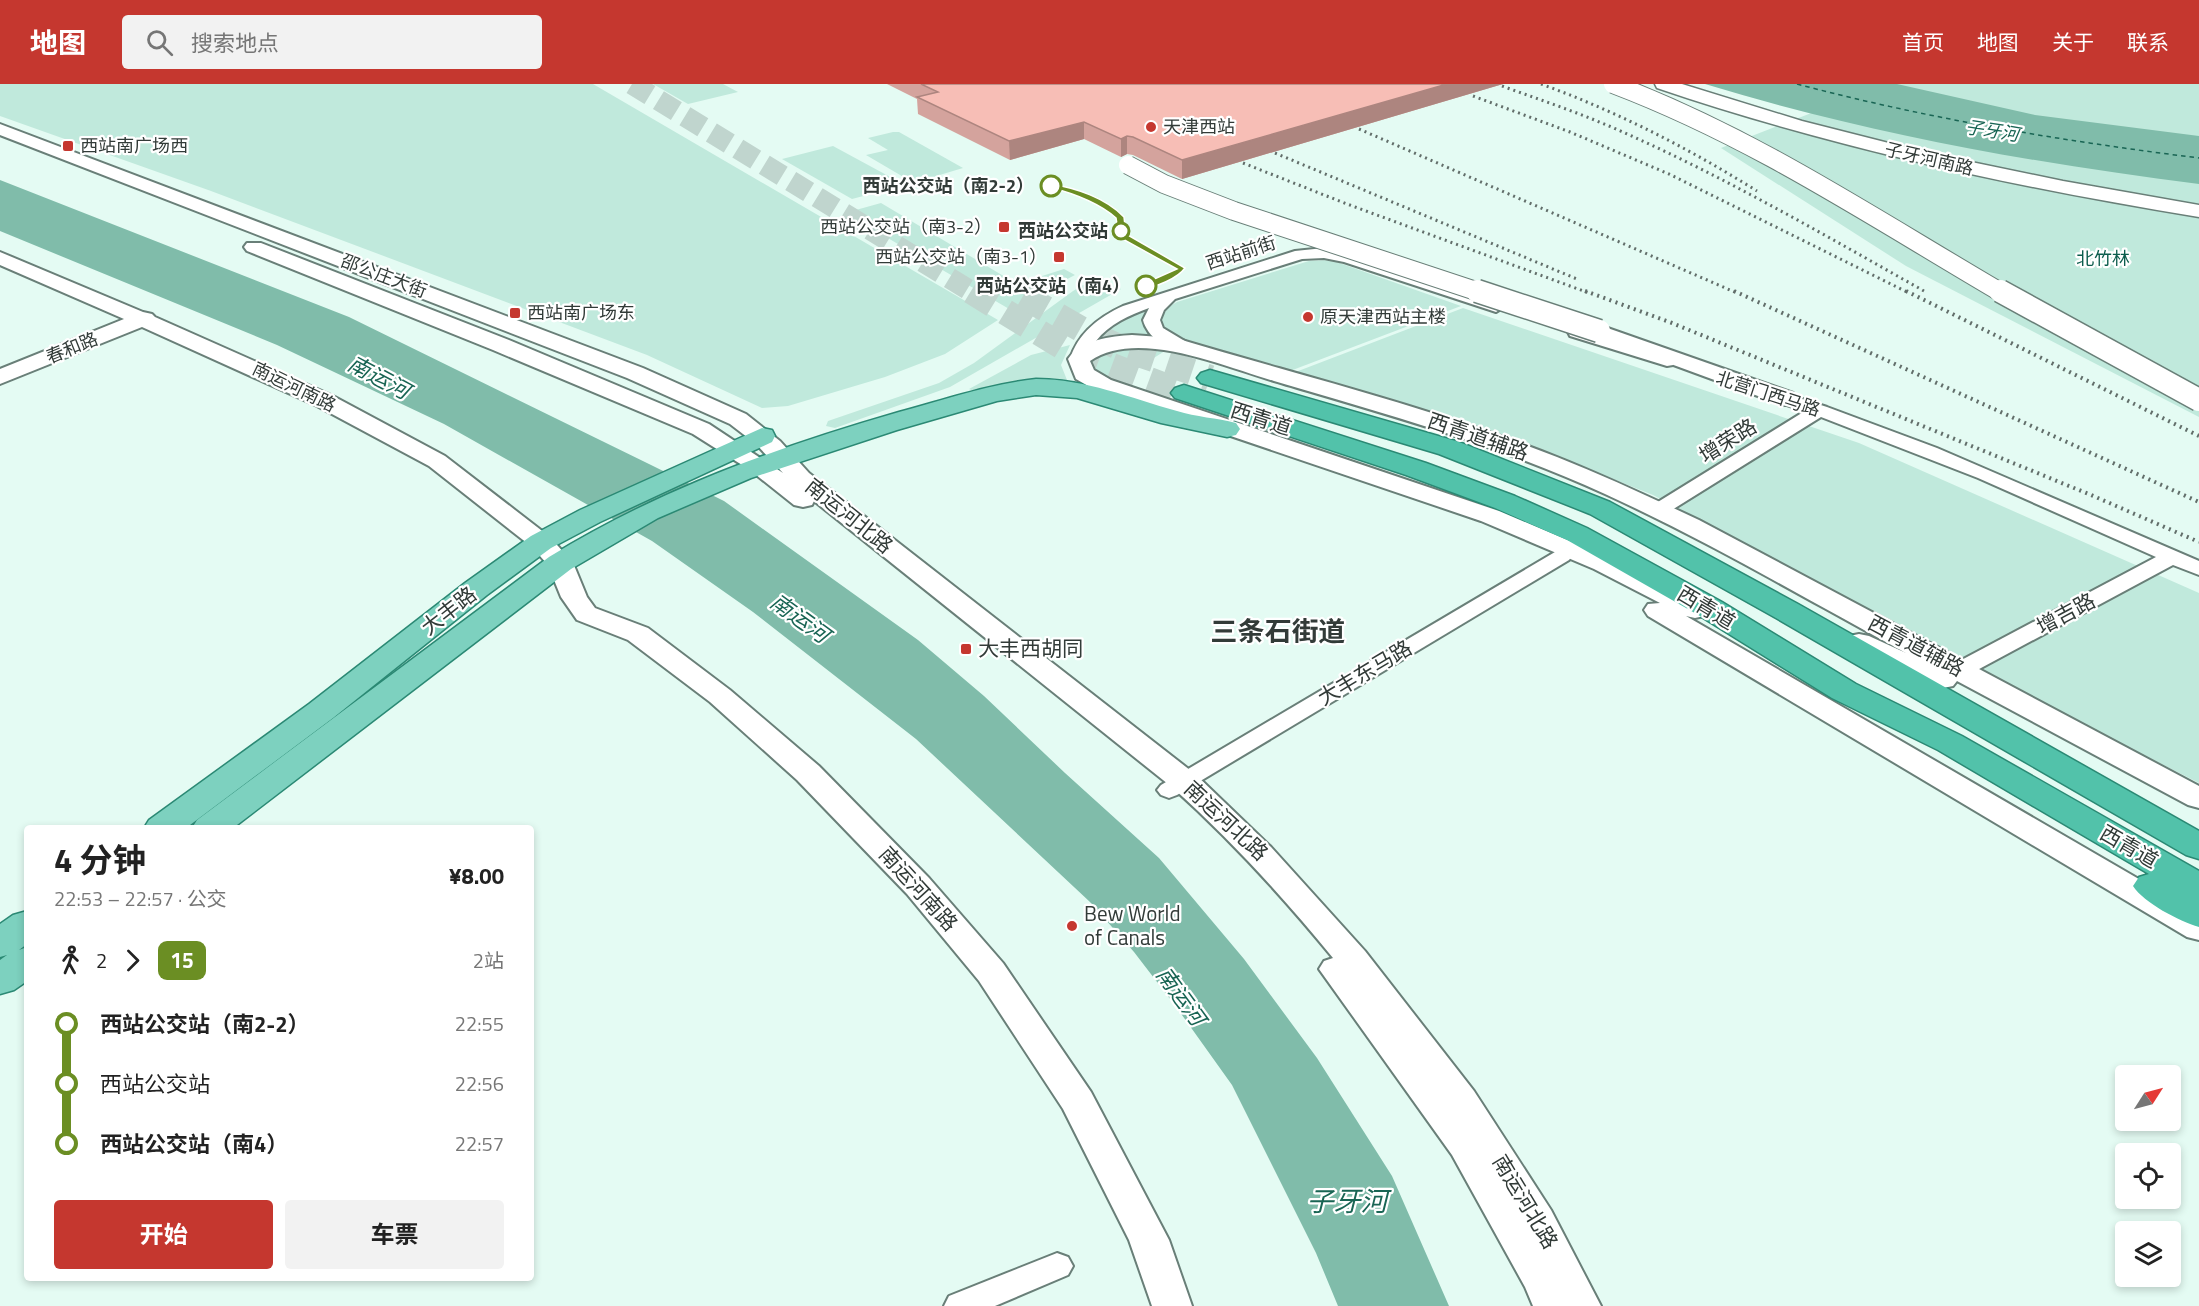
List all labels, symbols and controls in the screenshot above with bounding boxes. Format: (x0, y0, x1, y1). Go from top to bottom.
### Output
search box (122, 15, 542, 69)
text: 地图 (30, 21, 86, 64)
icon: search (143, 26, 176, 59)
text: 搜索地点 (191, 26, 279, 60)
text: 首页 (1902, 26, 1944, 58)
text: 地图 (1977, 26, 2019, 58)
text: 关于 (2052, 26, 2094, 58)
text: 联系 (2127, 26, 2169, 58)
place label: 天津西站 (1163, 113, 1235, 140)
water label: 子牙河 (1963, 113, 2024, 149)
marker: 天津西站 (1144, 120, 1158, 134)
place label: 西站南广场西 (80, 132, 188, 159)
street label: 子牙河南路 (1882, 135, 1976, 182)
marker: 西站南广场西 (61, 139, 75, 153)
place label: 西站公交站（南2-2） (862, 172, 1034, 199)
marker: 西站公交站（南2-2） (1040, 175, 1062, 197)
place label: 西站公交站（南3-2） (820, 213, 992, 240)
place label: 西站公交站 (1018, 217, 1108, 244)
marker: 西站公交站（南3-2） (997, 220, 1011, 234)
marker: 西站公交站 (1112, 222, 1130, 240)
street label: 西站前街 (1202, 229, 1279, 276)
place label: 西站公交站（南3-1） (875, 243, 1047, 270)
park label: 北竹林 (2076, 245, 2130, 272)
street label: 邵公庄大街 (337, 247, 431, 304)
marker: 西站公交站（南3-1） (1052, 250, 1066, 264)
place label: 西站公交站（南4） (976, 272, 1130, 299)
marker: 西站公交站（南4） (1135, 275, 1157, 297)
place label: 西站南广场东 (527, 299, 635, 326)
place label: 原天津西站主楼 (1320, 303, 1446, 330)
marker: 西站南广场东 (508, 306, 522, 320)
marker: 原天津西站主楼 (1301, 310, 1315, 324)
street label: 春和路 (42, 325, 102, 370)
water label: 南运河 (342, 346, 420, 409)
street label: 南运河南路 (248, 355, 341, 418)
street label: 北营门西马路 (1713, 364, 1824, 423)
street label: 西青道 (1226, 393, 1296, 443)
street label: 西青道辅路 (1423, 404, 1533, 468)
street label: 增荣路 (1692, 410, 1763, 470)
street label: 南运河北路 (799, 470, 900, 561)
street label: 西青道 (1671, 577, 1742, 637)
street label: 大丰路 (414, 578, 483, 642)
street label: 增吉路 (2030, 584, 2101, 642)
water label: 南运河 (763, 585, 840, 653)
street label: 西青道辅路 (1863, 606, 1970, 684)
district label: 三条石街道 (1211, 610, 1346, 651)
street label: 大丰东马路 (1311, 631, 1418, 713)
place label: 大丰西胡同 (978, 632, 1083, 664)
marker: 大丰西胡同 (959, 642, 973, 656)
street label: 南运河北路 (1177, 773, 1276, 868)
street label: 西青道 (2094, 817, 2165, 876)
text: 4 分钟 (54, 835, 146, 885)
street label: 南运河南路 (872, 839, 966, 938)
text: ¥8.00 (449, 859, 504, 893)
text: 22:53 – 22:57 · 公交 (54, 883, 227, 914)
place label: Bew World of Canals (1084, 897, 1181, 953)
marker: Bew World of Canals (1065, 919, 1079, 933)
icon: walk (54, 944, 87, 977)
icon: forward (116, 944, 149, 977)
text: 15 (170, 944, 194, 976)
text: 2 (96, 945, 107, 976)
text: 2站 (473, 945, 504, 976)
water label: 南运河 (1148, 959, 1216, 1036)
text: 西站公交站（南2-2） (100, 1007, 310, 1041)
text: 22:55 (455, 1008, 504, 1039)
north arrow (2115, 1065, 2181, 1131)
map controls (2115, 1065, 2181, 1287)
text: 西站公交站 (100, 1067, 210, 1101)
text: 22:56 (455, 1068, 504, 1099)
text: 西站公交站（南4） (100, 1127, 288, 1161)
text: 22:57 (455, 1128, 504, 1159)
button: locate (2115, 1143, 2181, 1209)
street label: 南运河北路 (1485, 1148, 1567, 1255)
water label: 子牙河 (1307, 1180, 1392, 1221)
button: 开始 (54, 1200, 273, 1269)
button: 车票 (285, 1200, 504, 1269)
button: layers (2115, 1221, 2181, 1287)

